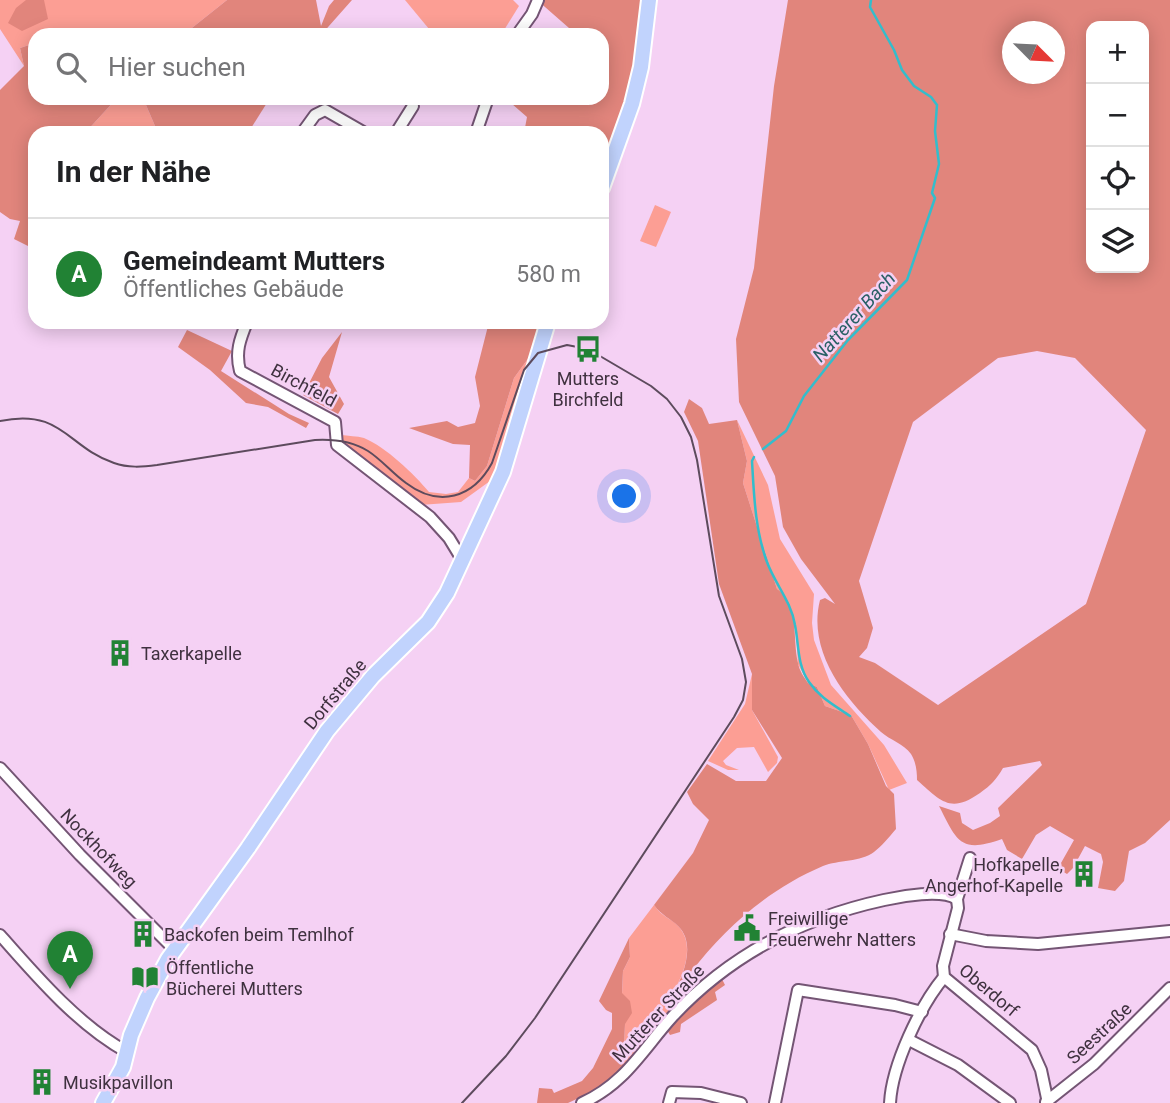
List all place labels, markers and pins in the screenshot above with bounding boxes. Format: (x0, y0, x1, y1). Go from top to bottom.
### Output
bus stop icon: Mutters Birchfeld (573, 334, 603, 364)
place label: Mutters Birchfeld (553, 368, 623, 410)
building icon: Taxerkapelle (105, 638, 135, 668)
place label: Taxerkapelle (141, 643, 242, 664)
place label: Hofkapelle, Angerhof-Kapelle (925, 854, 1063, 896)
building icon: Hofkapelle, Angerhof-Kapelle (1069, 859, 1099, 889)
place label: Freiwillige Feuerwehr Natters (768, 908, 916, 950)
public building icon: Freiwillige Feuerwehr Natters (732, 913, 762, 943)
building icon: Backofen beim Temlhof (128, 919, 158, 949)
place label: Backofen beim Temlhof (164, 924, 354, 945)
pin: A (47, 931, 93, 989)
place label: Öffentliche Bücherei Mutters (166, 957, 303, 999)
library icon: Öffentliche Bücherei Mutters (130, 962, 160, 992)
building icon: Musikpavillon (27, 1067, 57, 1097)
place label: Musikpavillon (63, 1072, 173, 1093)

